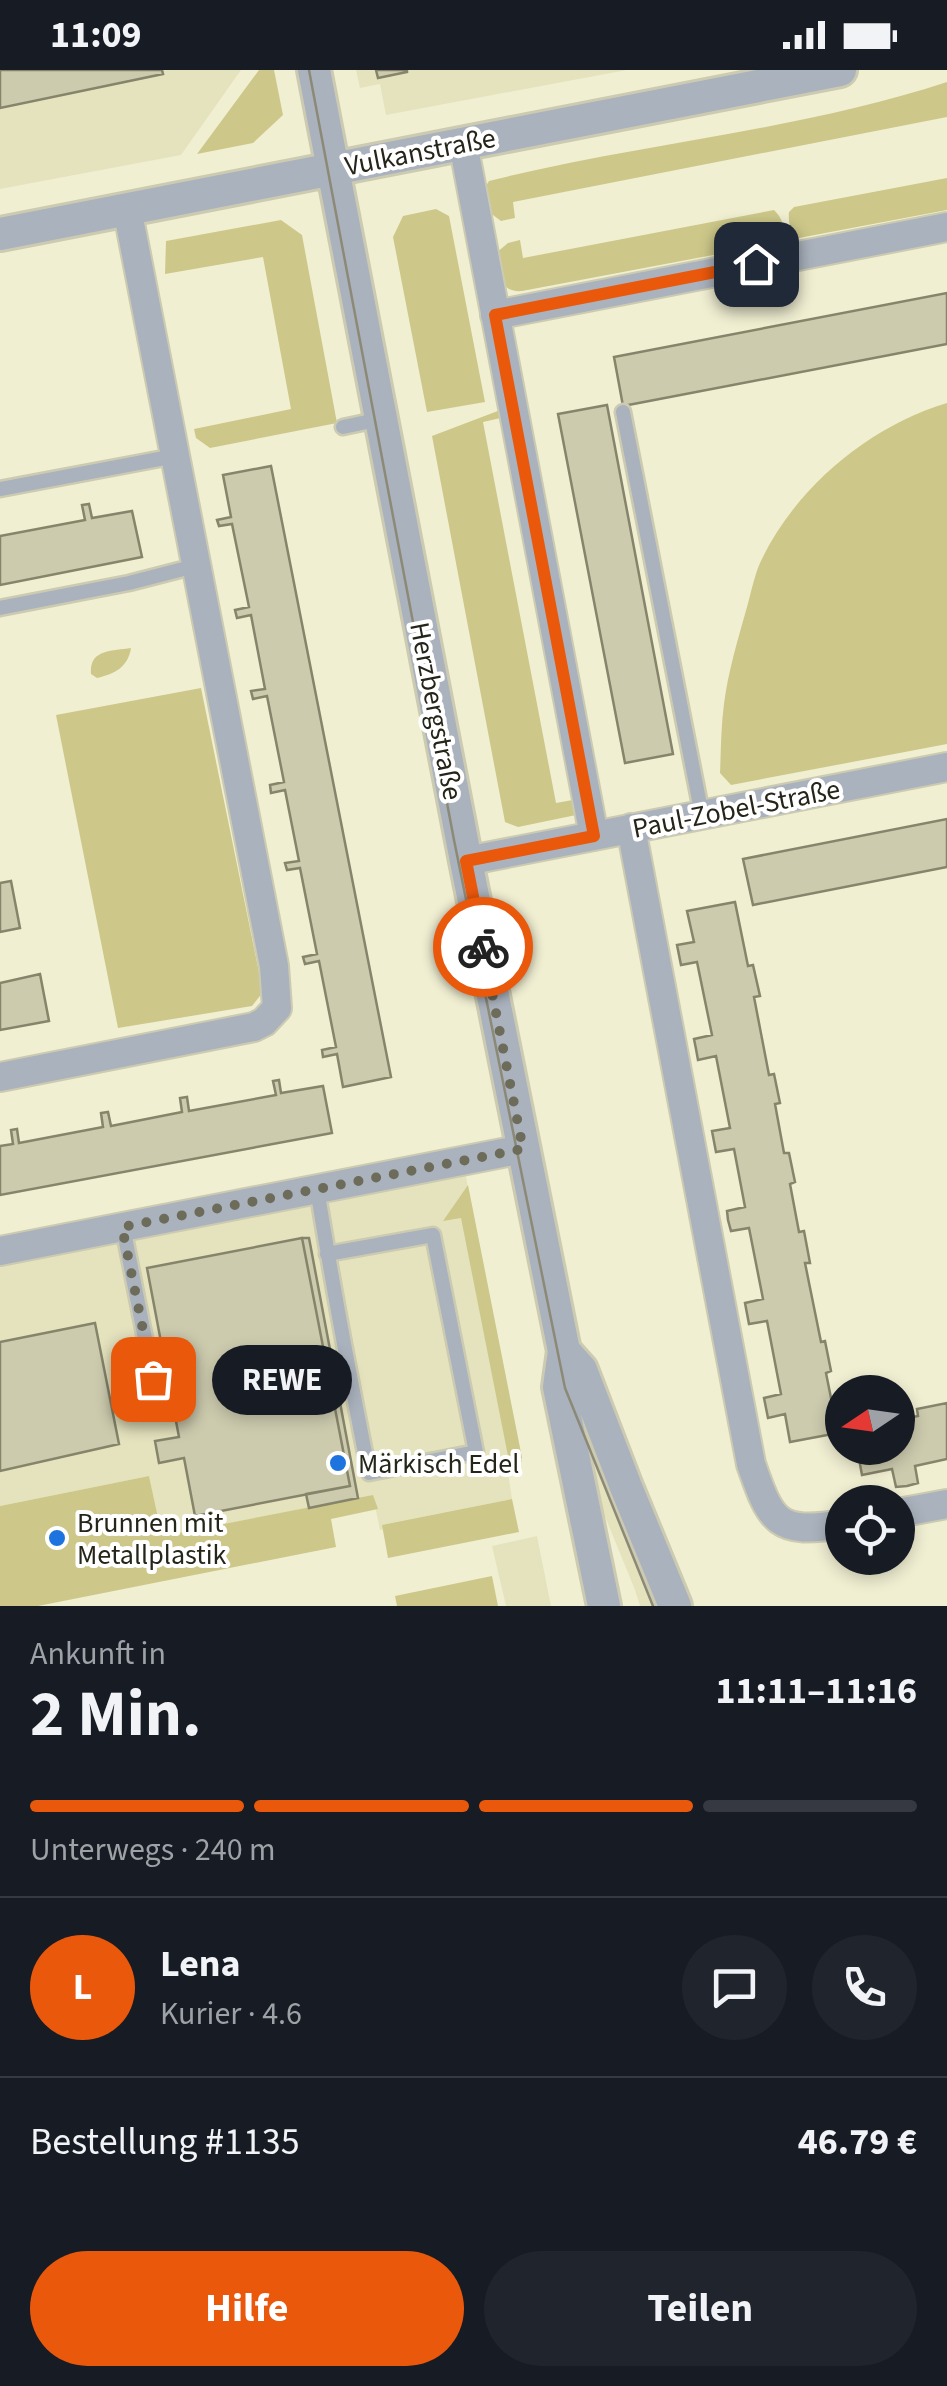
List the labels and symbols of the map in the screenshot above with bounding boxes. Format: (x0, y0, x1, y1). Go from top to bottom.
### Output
street label: Vulkanstraße (341, 118, 499, 186)
pin (714, 222, 799, 307)
street label: Herzbergstraße (399, 619, 473, 804)
street label: Paul-Zobel-Straße (629, 769, 843, 849)
courier (433, 897, 533, 997)
pin (111, 1337, 196, 1422)
callout: REWE (213, 1344, 353, 1414)
north arrow (825, 1375, 915, 1465)
place label: Märkisch Edel (358, 1444, 519, 1484)
marker: Märkisch Edel (327, 1452, 349, 1474)
place label: Brunnen mit Metallplastik (77, 1503, 227, 1575)
marker: Brunnen mit Metallplastik (46, 1527, 68, 1549)

